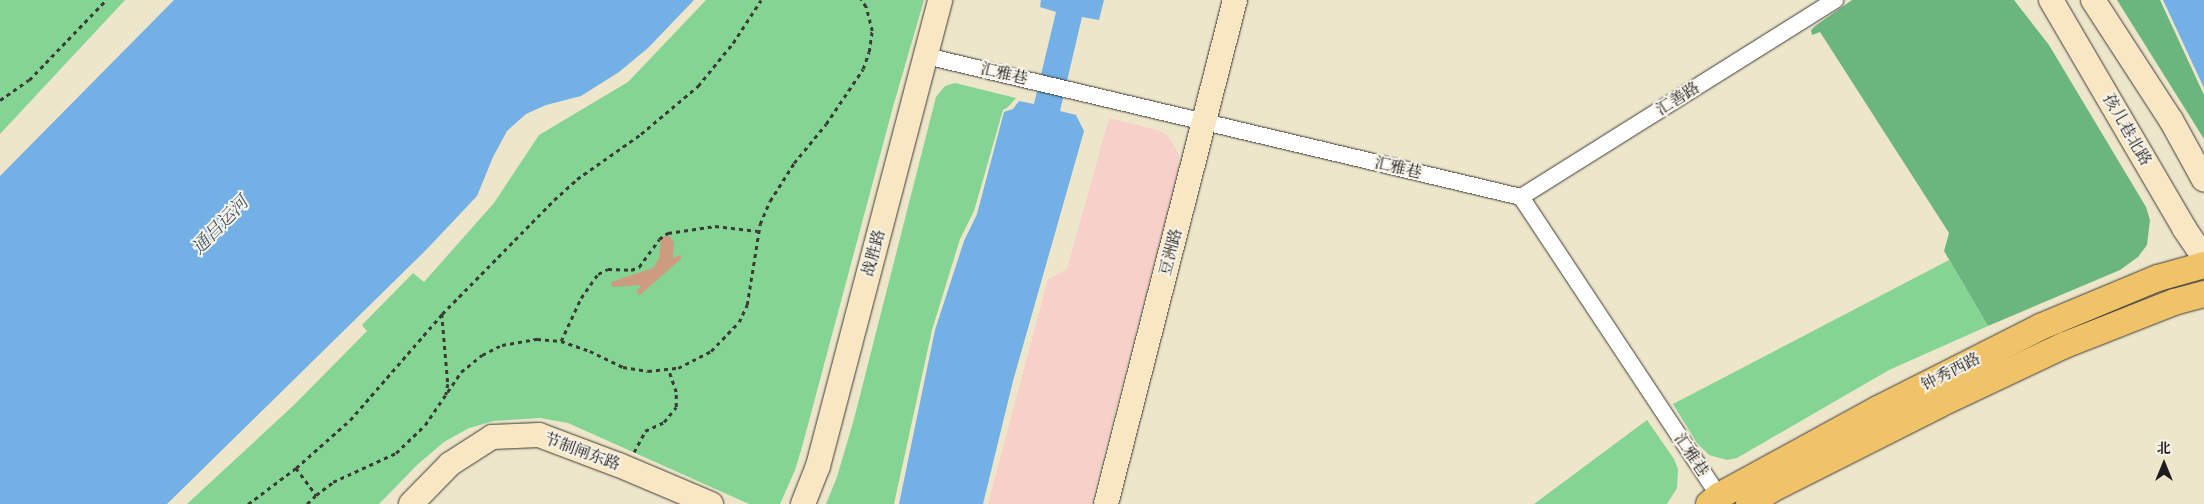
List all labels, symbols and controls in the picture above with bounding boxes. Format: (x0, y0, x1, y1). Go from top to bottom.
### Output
street label: 汇雅巷 (978, 59, 1030, 89)
street label: 汇善路 (1653, 78, 1703, 120)
street label: 孩儿巷北路 (2099, 91, 2155, 169)
street label: 汇雅巷 (1372, 153, 1424, 183)
water label: 通吕运河 (188, 193, 254, 259)
street label: 豆洲路 (1156, 226, 1186, 278)
street label: 战胜路 (859, 227, 889, 279)
street label: 钟秀西路 (1918, 349, 1984, 395)
street label: 节制闸东路 (541, 429, 623, 475)
street label: 汇雅巷 (1670, 430, 1712, 480)
north arrow (2139, 439, 2189, 489)
text: 北 (2157, 440, 2171, 458)

